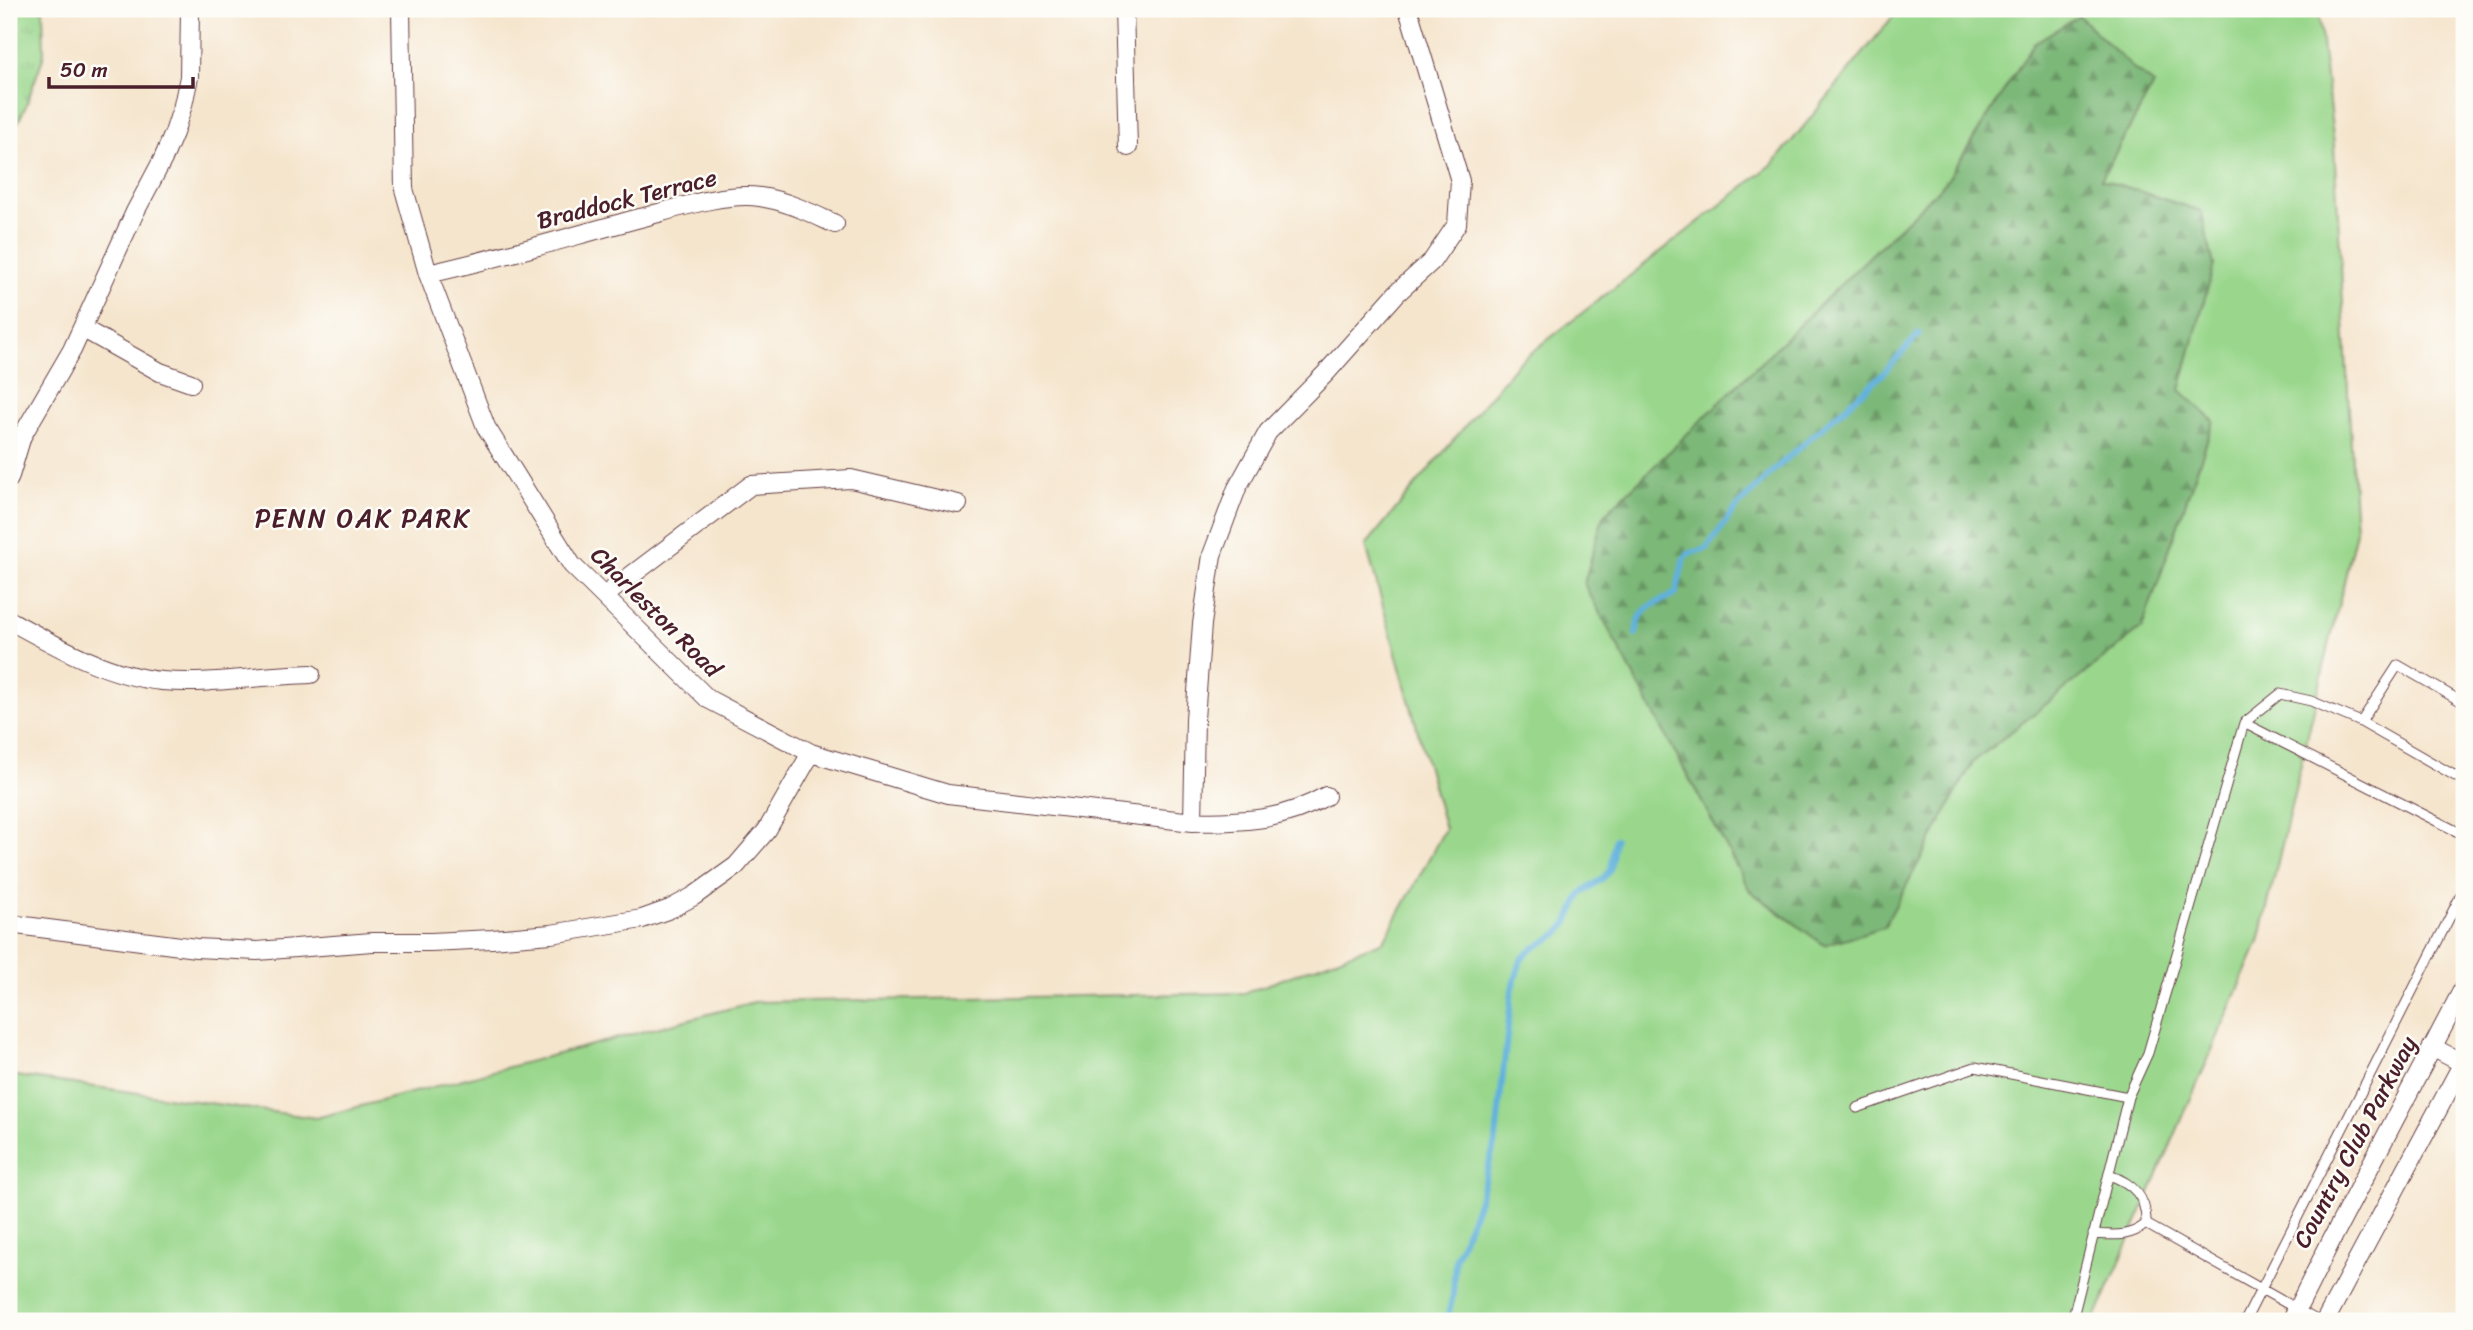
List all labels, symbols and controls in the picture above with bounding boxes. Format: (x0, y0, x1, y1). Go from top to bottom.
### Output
scale bar (49, 46, 192, 90)
text: 50 m (60, 51, 108, 89)
street label: Braddock Terrace (533, 156, 721, 242)
district label: PENN OAK PARK (255, 495, 471, 541)
street label: Charleston Road (580, 536, 734, 690)
street label: Country Club Parkway (2281, 1028, 2429, 1256)

